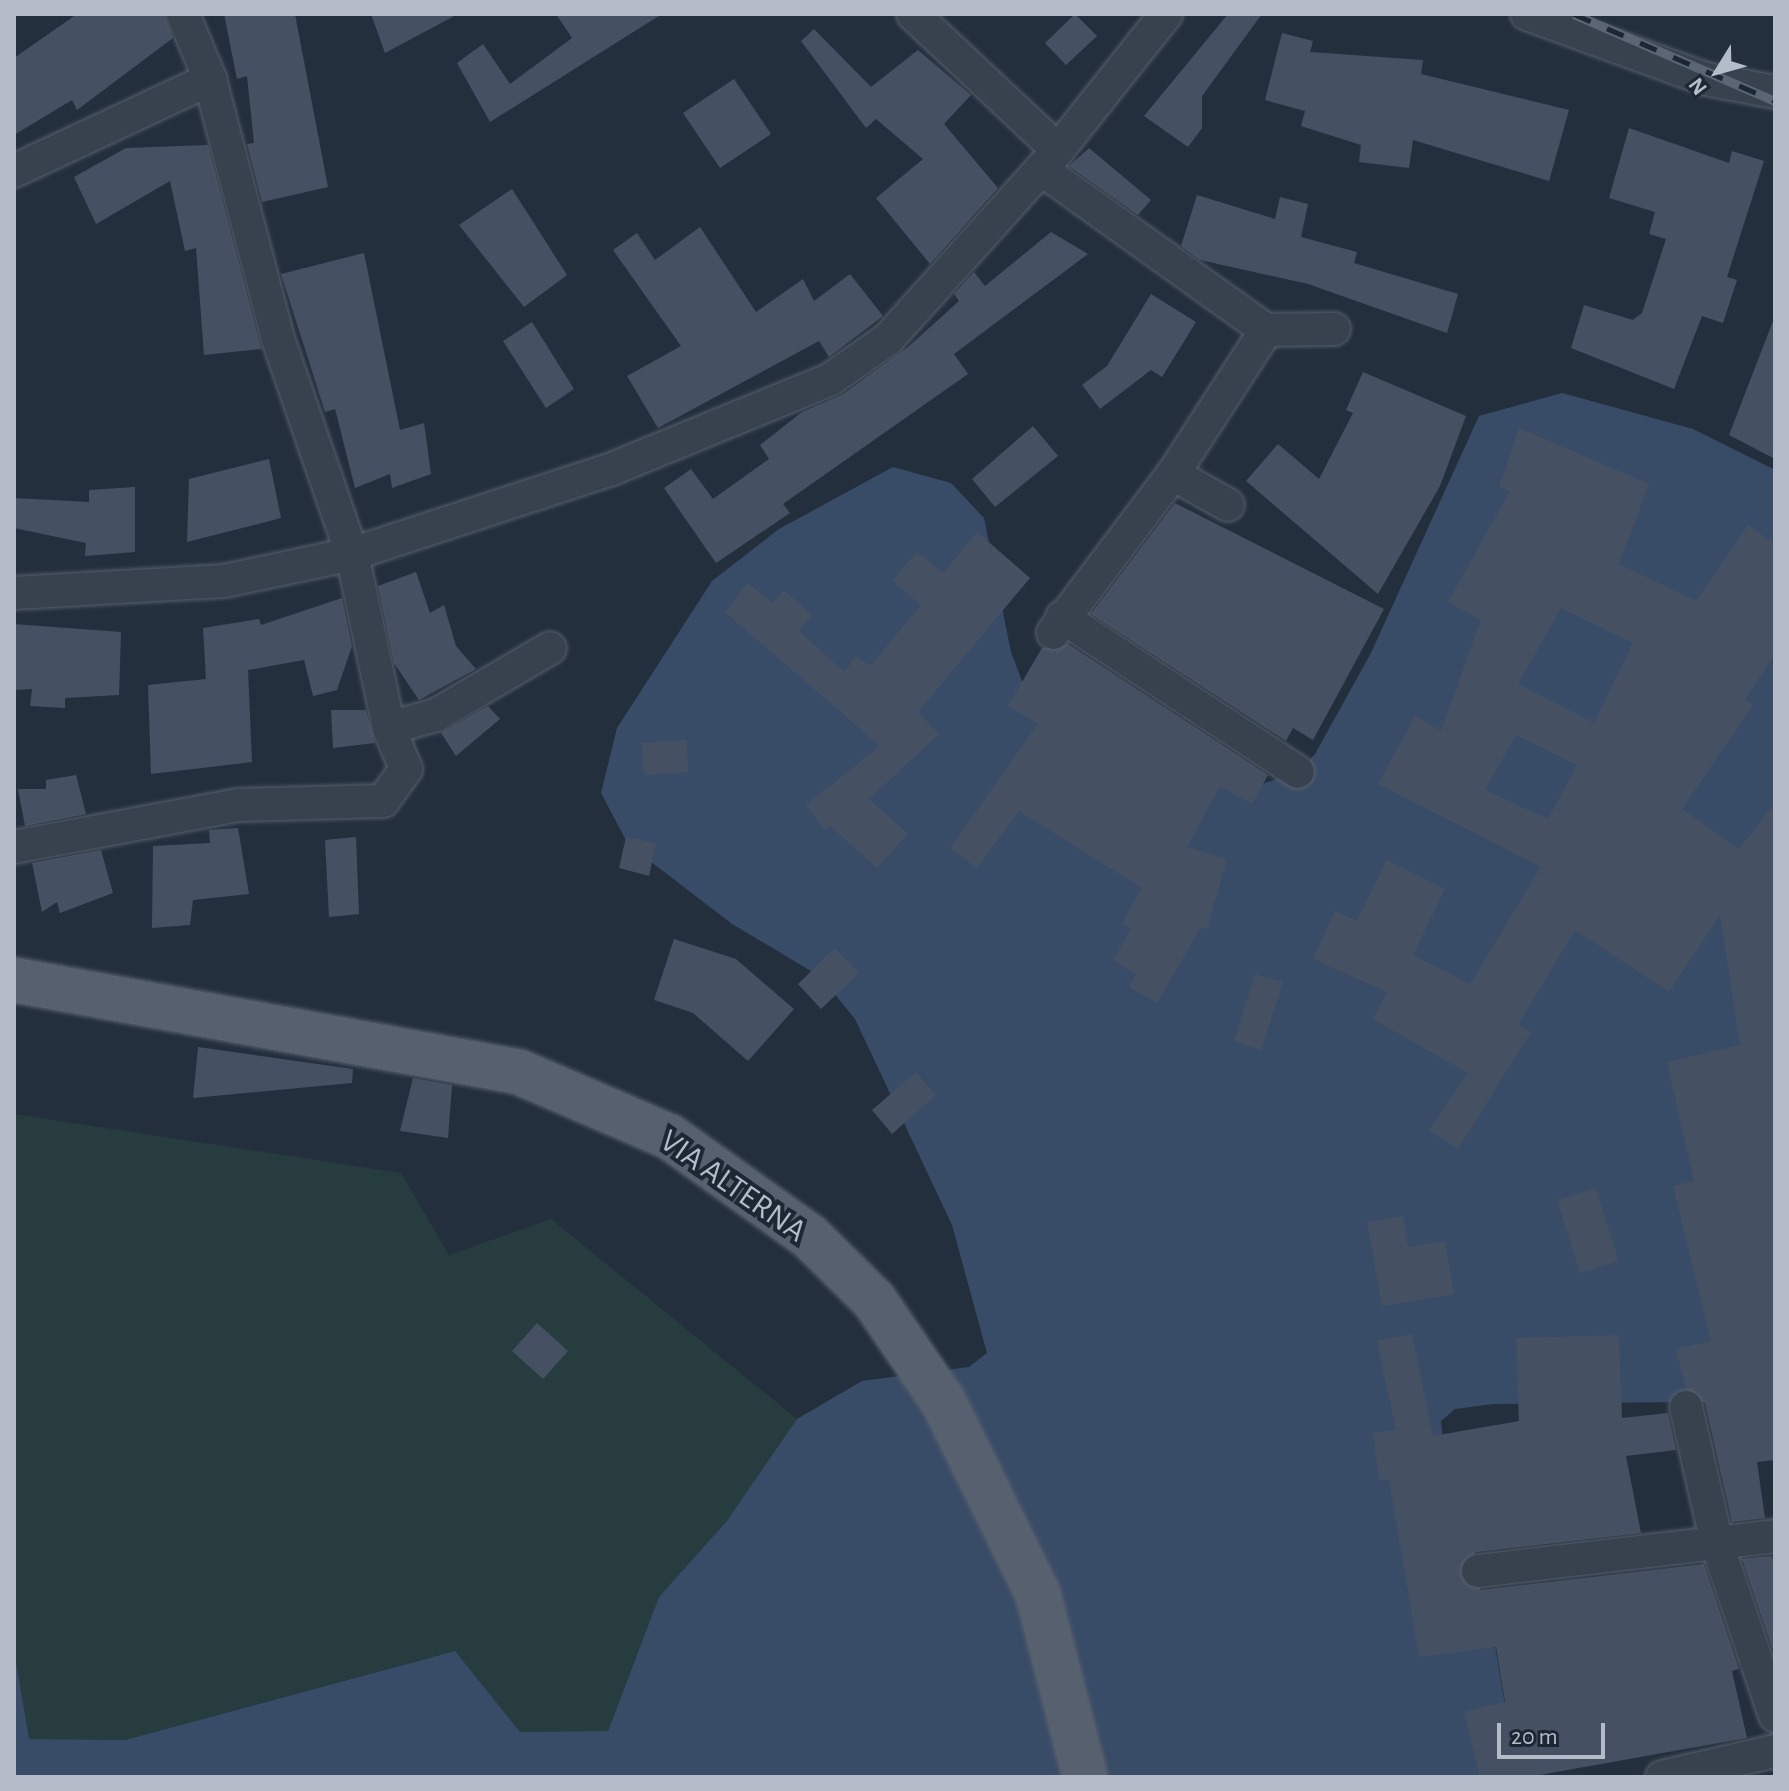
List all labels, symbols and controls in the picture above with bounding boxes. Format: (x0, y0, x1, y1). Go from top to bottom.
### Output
north arrow (1677, 32, 1757, 112)
text: N (1684, 74, 1711, 99)
street label: VIA ALTERNA (652, 1122, 814, 1250)
scale bar (1501, 1707, 1609, 1757)
text: 20 m (1511, 1725, 1558, 1749)

